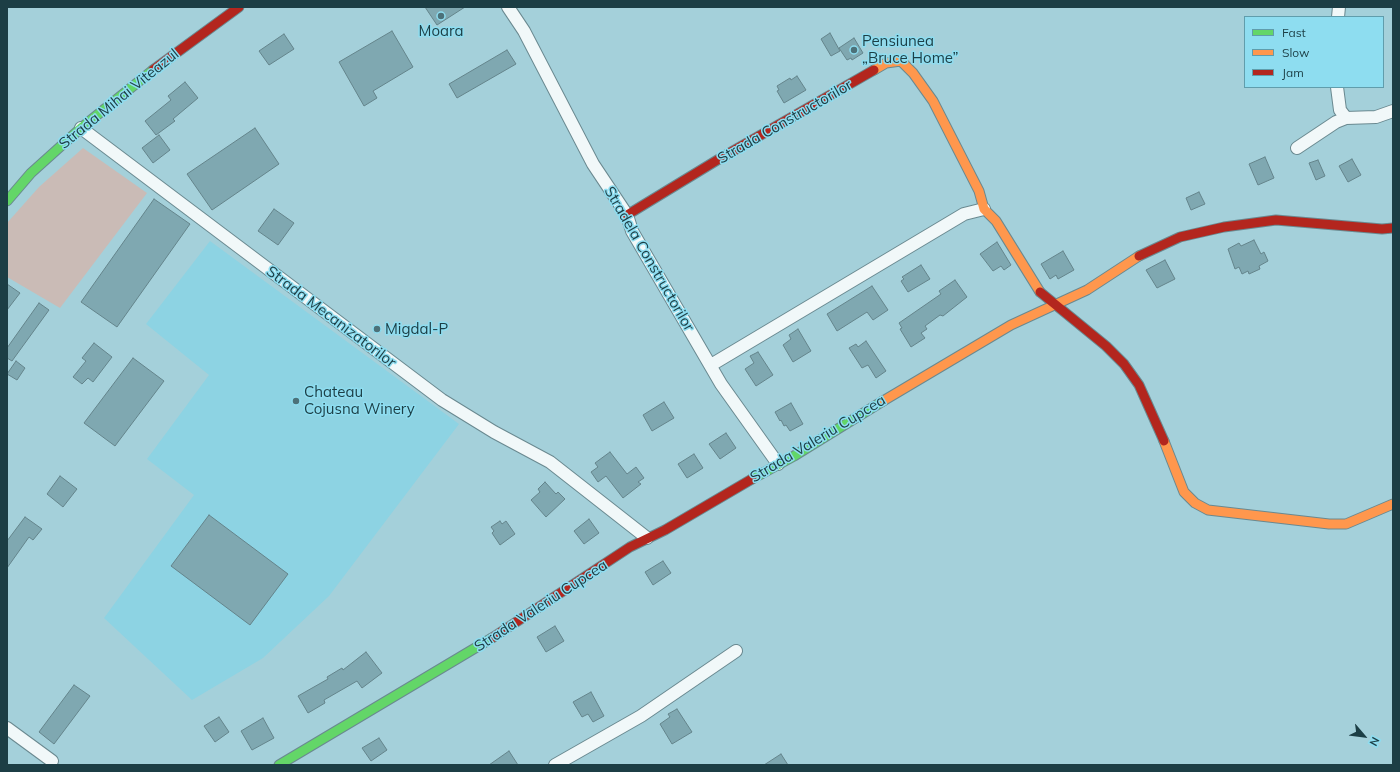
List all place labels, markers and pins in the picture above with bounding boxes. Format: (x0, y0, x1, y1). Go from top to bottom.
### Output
marker: Moara (436, 11, 446, 21)
place label: Moara (419, 22, 463, 40)
place label: Pensiunea „Bruce Home” (862, 32, 958, 67)
marker: Pensiunea „Bruce Home” (849, 45, 859, 55)
place label: Migdal-P (385, 320, 448, 338)
marker: Migdal-P (372, 324, 382, 334)
place label: Chateau Cojusna Winery (304, 383, 415, 418)
marker: Chateau Cojusna Winery (291, 396, 301, 406)

